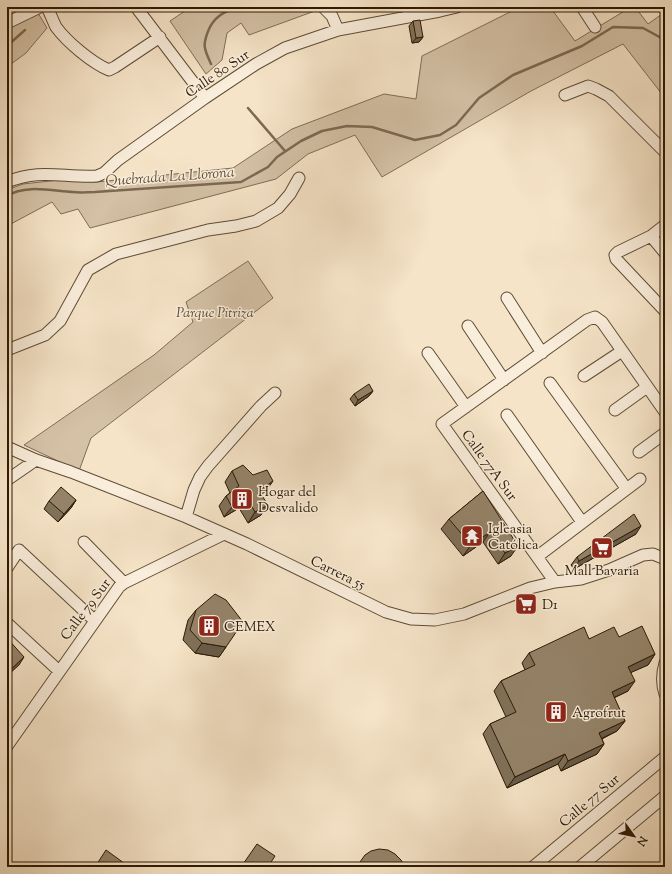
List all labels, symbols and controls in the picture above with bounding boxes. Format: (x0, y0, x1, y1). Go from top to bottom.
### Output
street label: Calle 80 Sur (182, 45, 255, 104)
water label: Quebrada La Llorona (105, 162, 236, 192)
park label: Parque Pitriza (176, 304, 254, 324)
street label: Calle 77A Sur (456, 426, 522, 507)
place label: Hogar del Desvalido (258, 483, 318, 519)
building icon: Hogar del Desvalido (229, 486, 255, 512)
place label: Igleasia Católica (488, 520, 539, 556)
temple icon: Igleasia Católica (459, 523, 485, 549)
supermarket icon: Mall Bavaria (589, 535, 615, 561)
street label: Carrera 55 (306, 552, 368, 596)
place label: Mall Bavaria (565, 562, 640, 582)
street label: Calle 79 Sur (57, 574, 117, 645)
supermarket icon: D1 (513, 591, 539, 617)
place label: D1 (542, 596, 558, 616)
building icon: CEMEX (196, 613, 222, 639)
place label: CEMEX (224, 618, 276, 638)
building icon: Agrofrut (543, 699, 569, 725)
place label: Agrofrut (572, 704, 626, 724)
street label: Calle 77 Sur (556, 770, 625, 833)
north arrow (614, 816, 654, 856)
text: N (632, 832, 651, 849)

